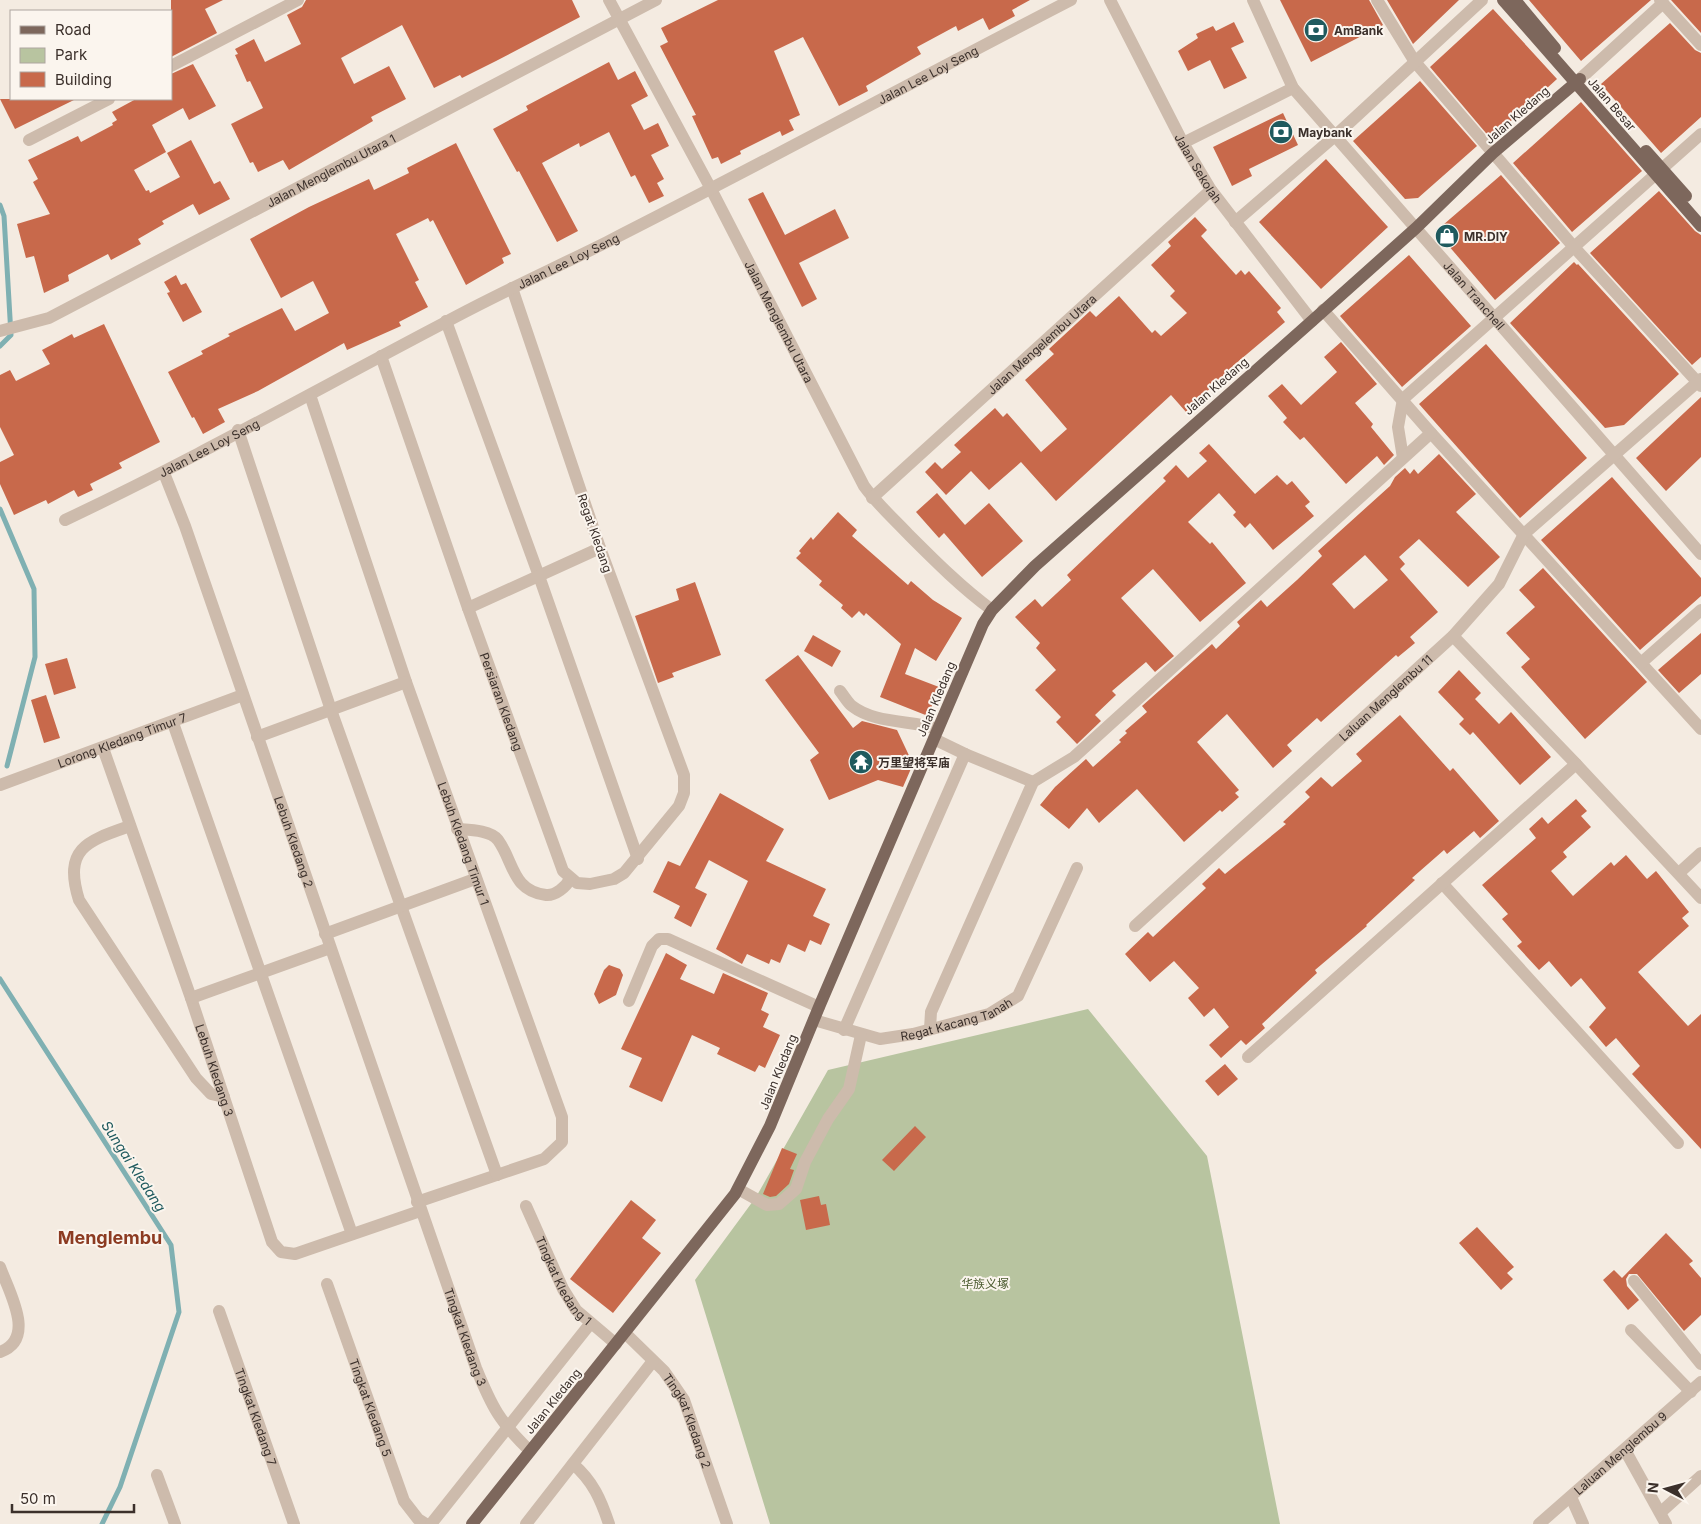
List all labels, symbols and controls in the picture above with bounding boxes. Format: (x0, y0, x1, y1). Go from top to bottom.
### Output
legend (10, 10, 172, 100)
bank icon: AmBank (1303, 17, 1329, 43)
text: Road (55, 20, 91, 39)
place label: AmBank (1334, 23, 1383, 38)
street label: Jalan Lee Loy Seng (875, 42, 980, 107)
text: Park (55, 45, 88, 64)
text: Building (55, 70, 112, 89)
street label: Jalan Besar (1585, 74, 1640, 134)
street label: Jalan Kledang (1482, 83, 1552, 147)
bank icon: Maybank (1268, 119, 1294, 145)
place label: Maybank (1298, 125, 1352, 140)
street label: Jalan Menglembu Utara 1 (264, 130, 398, 210)
street label: Jalan Sekolah (1172, 131, 1226, 206)
shop icon: MR.DIY (1434, 223, 1460, 249)
place label: MR.DIY (1464, 229, 1508, 244)
street label: Jalan Lee Loy Seng (515, 230, 621, 292)
street label: Jalan Menglembu Utara (742, 258, 817, 385)
street label: Jalan Tranchell (1440, 258, 1508, 332)
street label: Jalan Mengelembu Utara (984, 291, 1099, 397)
street label: Jalan Kledang (1181, 354, 1251, 418)
street label: Jalan Lee Loy Seng (156, 415, 262, 480)
street label: Regat Kledang (574, 492, 616, 574)
street label: Persiaran Kledang (477, 650, 526, 753)
street label: Laluan Menglembu 11 (1336, 651, 1435, 744)
street label: Jalan Kledang (913, 659, 959, 739)
street label: Lorong Kledang Timur 7 (55, 709, 189, 771)
temple icon: 万里望将军庙 (848, 749, 874, 775)
place label: 万里望将军庙 (878, 755, 950, 770)
street label: Lebuh Kledang Timur 1 (435, 780, 493, 907)
street label: Lebuh Kledang 2 (271, 794, 317, 889)
street label: Regat Kacang Tanah (899, 994, 1015, 1043)
street label: Lebuh Kledang 3 (193, 1022, 237, 1118)
street label: Jalan Kledang (756, 1032, 800, 1112)
water label: Sungai Kledang (98, 1117, 170, 1215)
district label: Menglembu (58, 1227, 162, 1248)
street label: Tingkat Kledang 1 (533, 1234, 595, 1328)
park label: 华族义塚 (961, 1276, 1009, 1291)
street label: Tingkat Kledang 3 (441, 1286, 490, 1388)
street label: Tingkat Kledang 5 (347, 1356, 395, 1458)
street label: Jalan Kledang (522, 1365, 584, 1437)
street label: Tingkat Kledang 7 (232, 1366, 280, 1468)
street label: Tingkat Kledang 2 (660, 1370, 715, 1470)
street label: Laluan Menglembu 9 (1571, 1408, 1670, 1498)
north arrow (1641, 1464, 1691, 1514)
text: N (1644, 1481, 1662, 1494)
scale bar (12, 1482, 135, 1514)
text: 50 m (20, 1489, 56, 1508)

